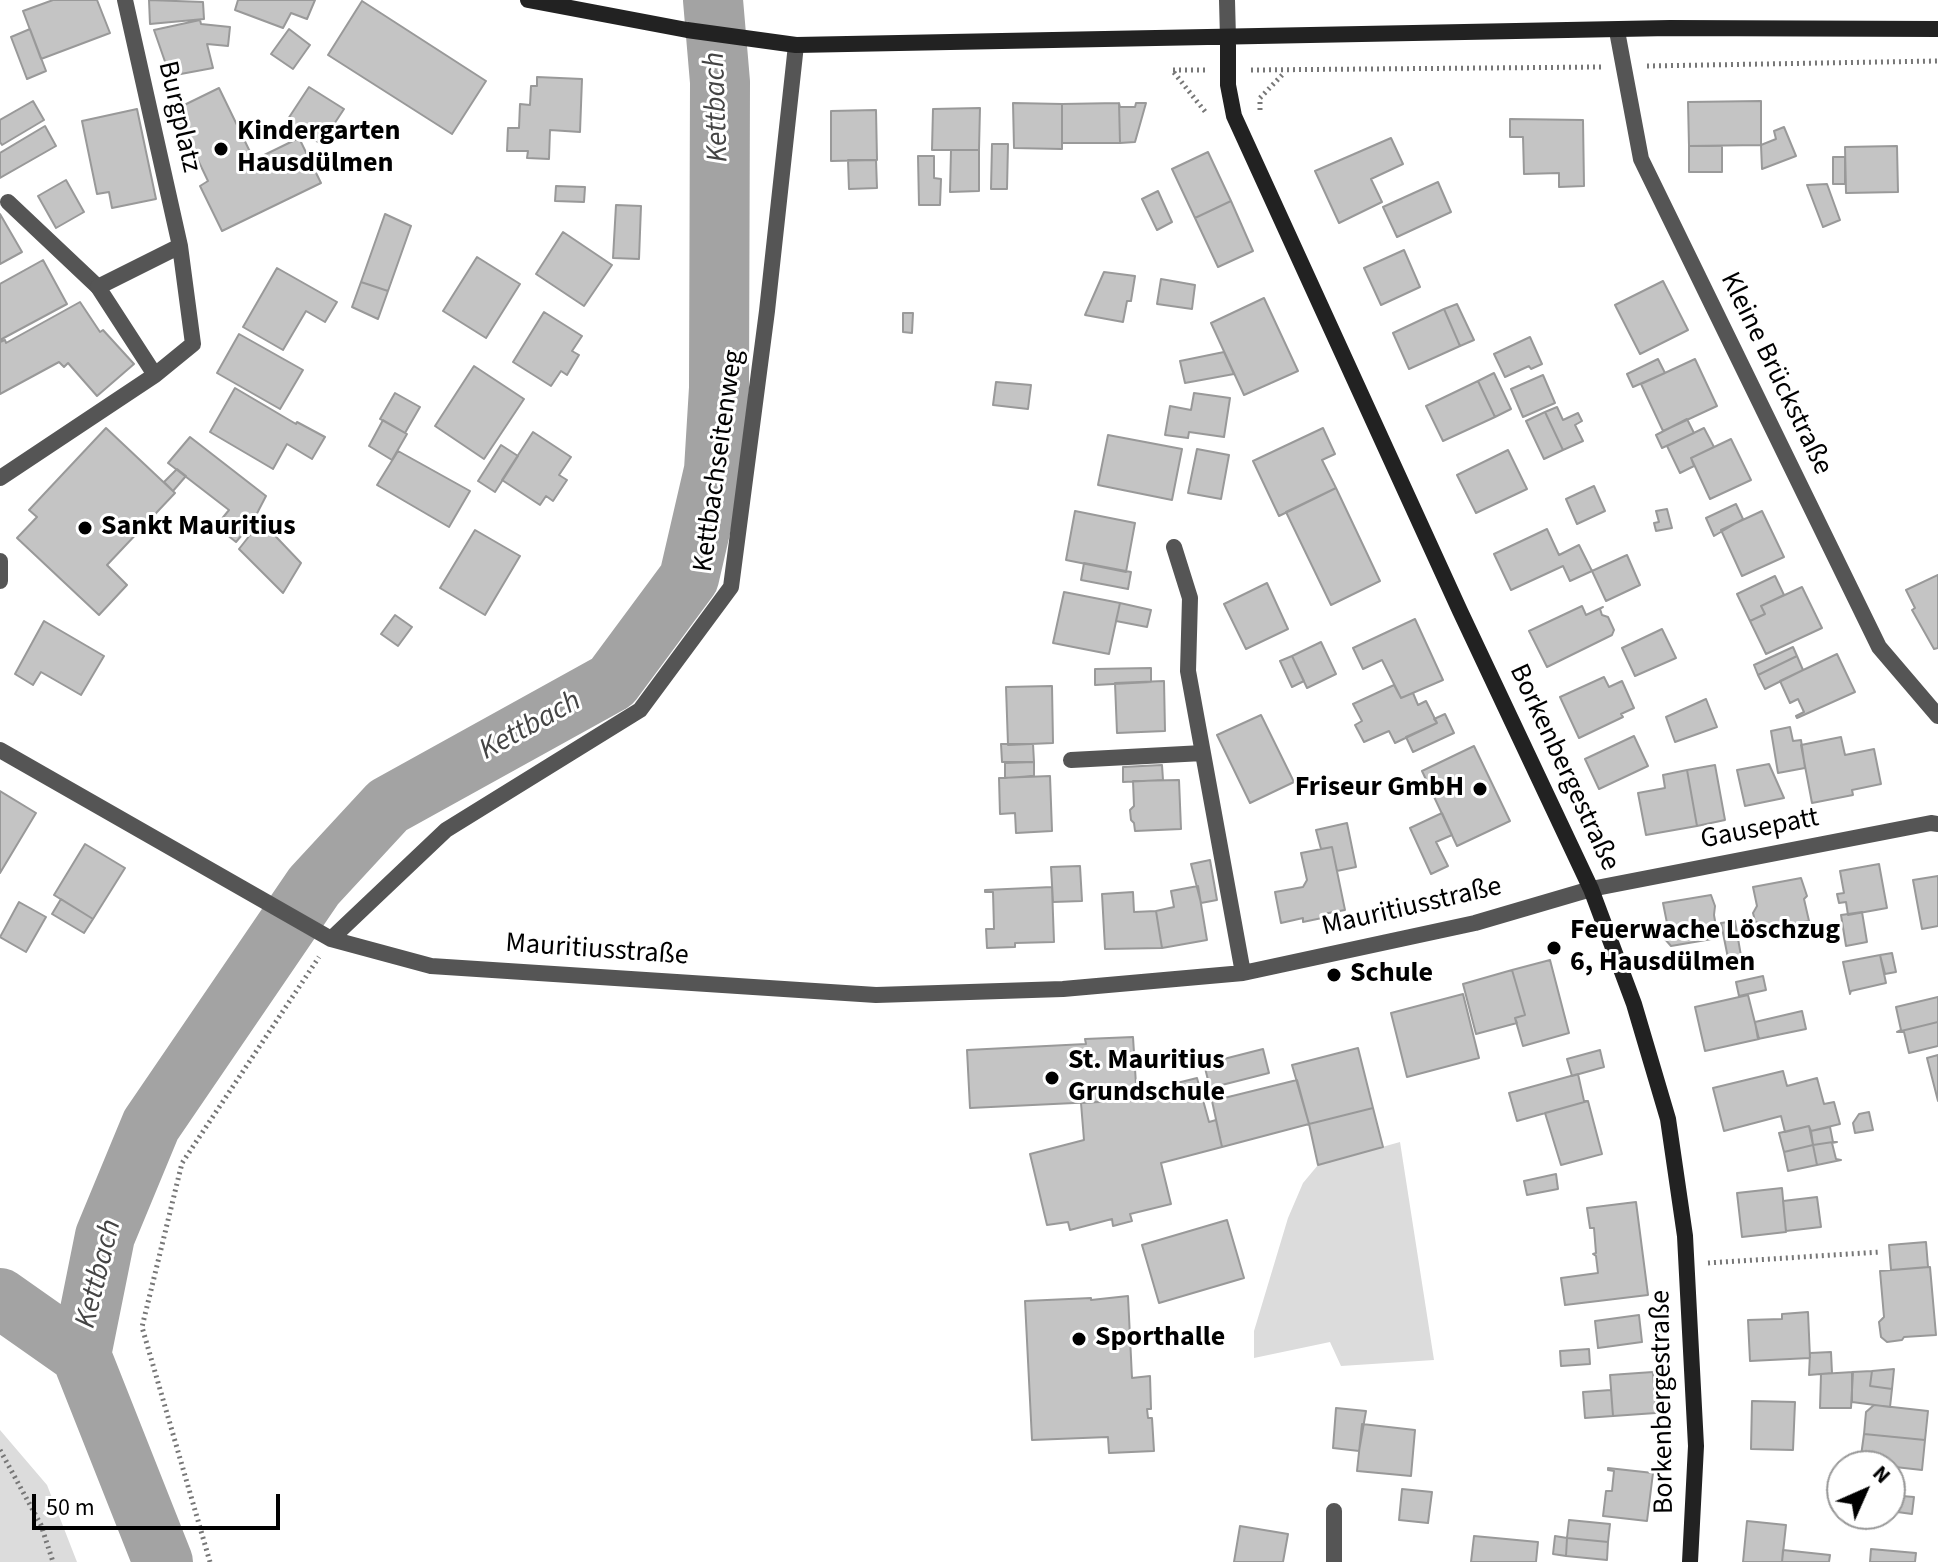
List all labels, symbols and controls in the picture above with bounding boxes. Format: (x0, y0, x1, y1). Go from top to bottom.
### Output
water label: Kettbach (698, 51, 738, 163)
street label: Burgplatz (149, 58, 207, 176)
place label: Kindergarten Hausdülmen (237, 116, 400, 182)
marker: Kindergarten Hausdülmen (212, 140, 230, 158)
street label: Kleine Brückstraße (1712, 267, 1838, 481)
street label: Kettbachseitenweg (688, 348, 752, 574)
place label: Sankt Mauritius (101, 511, 296, 545)
marker: Sankt Mauritius (76, 519, 94, 537)
street label: Borkenbergestraße (1500, 659, 1626, 877)
water label: Kettbach (474, 684, 588, 770)
place label: Friseur GmbH (1295, 772, 1464, 806)
marker: Friseur GmbH (1471, 780, 1489, 798)
street label: Gausepatt (1698, 802, 1822, 858)
street label: Mauritiusstraße (1319, 871, 1505, 945)
place label: Feuerwache Löschzug 6, Hausdülmen (1570, 915, 1840, 981)
street label: Mauritiusstraße (504, 928, 690, 974)
marker: Feuerwache Löschzug 6, Hausdülmen (1545, 939, 1563, 957)
place label: Schule (1350, 958, 1433, 992)
marker: Schule (1325, 966, 1343, 984)
place label: St. Mauritius Grundschule (1068, 1045, 1225, 1111)
marker: St. Mauritius Grundschule (1043, 1069, 1061, 1087)
water label: Kettbach (69, 1216, 131, 1332)
street label: Borkenbergestraße (1645, 1290, 1683, 1514)
place label: Sporthalle (1095, 1322, 1225, 1356)
marker: Sporthalle (1070, 1330, 1088, 1348)
north arrow (1826, 1450, 1906, 1530)
text: N (1865, 1458, 1898, 1491)
scale bar (36, 1478, 284, 1528)
text: 50 m (46, 1490, 95, 1525)

